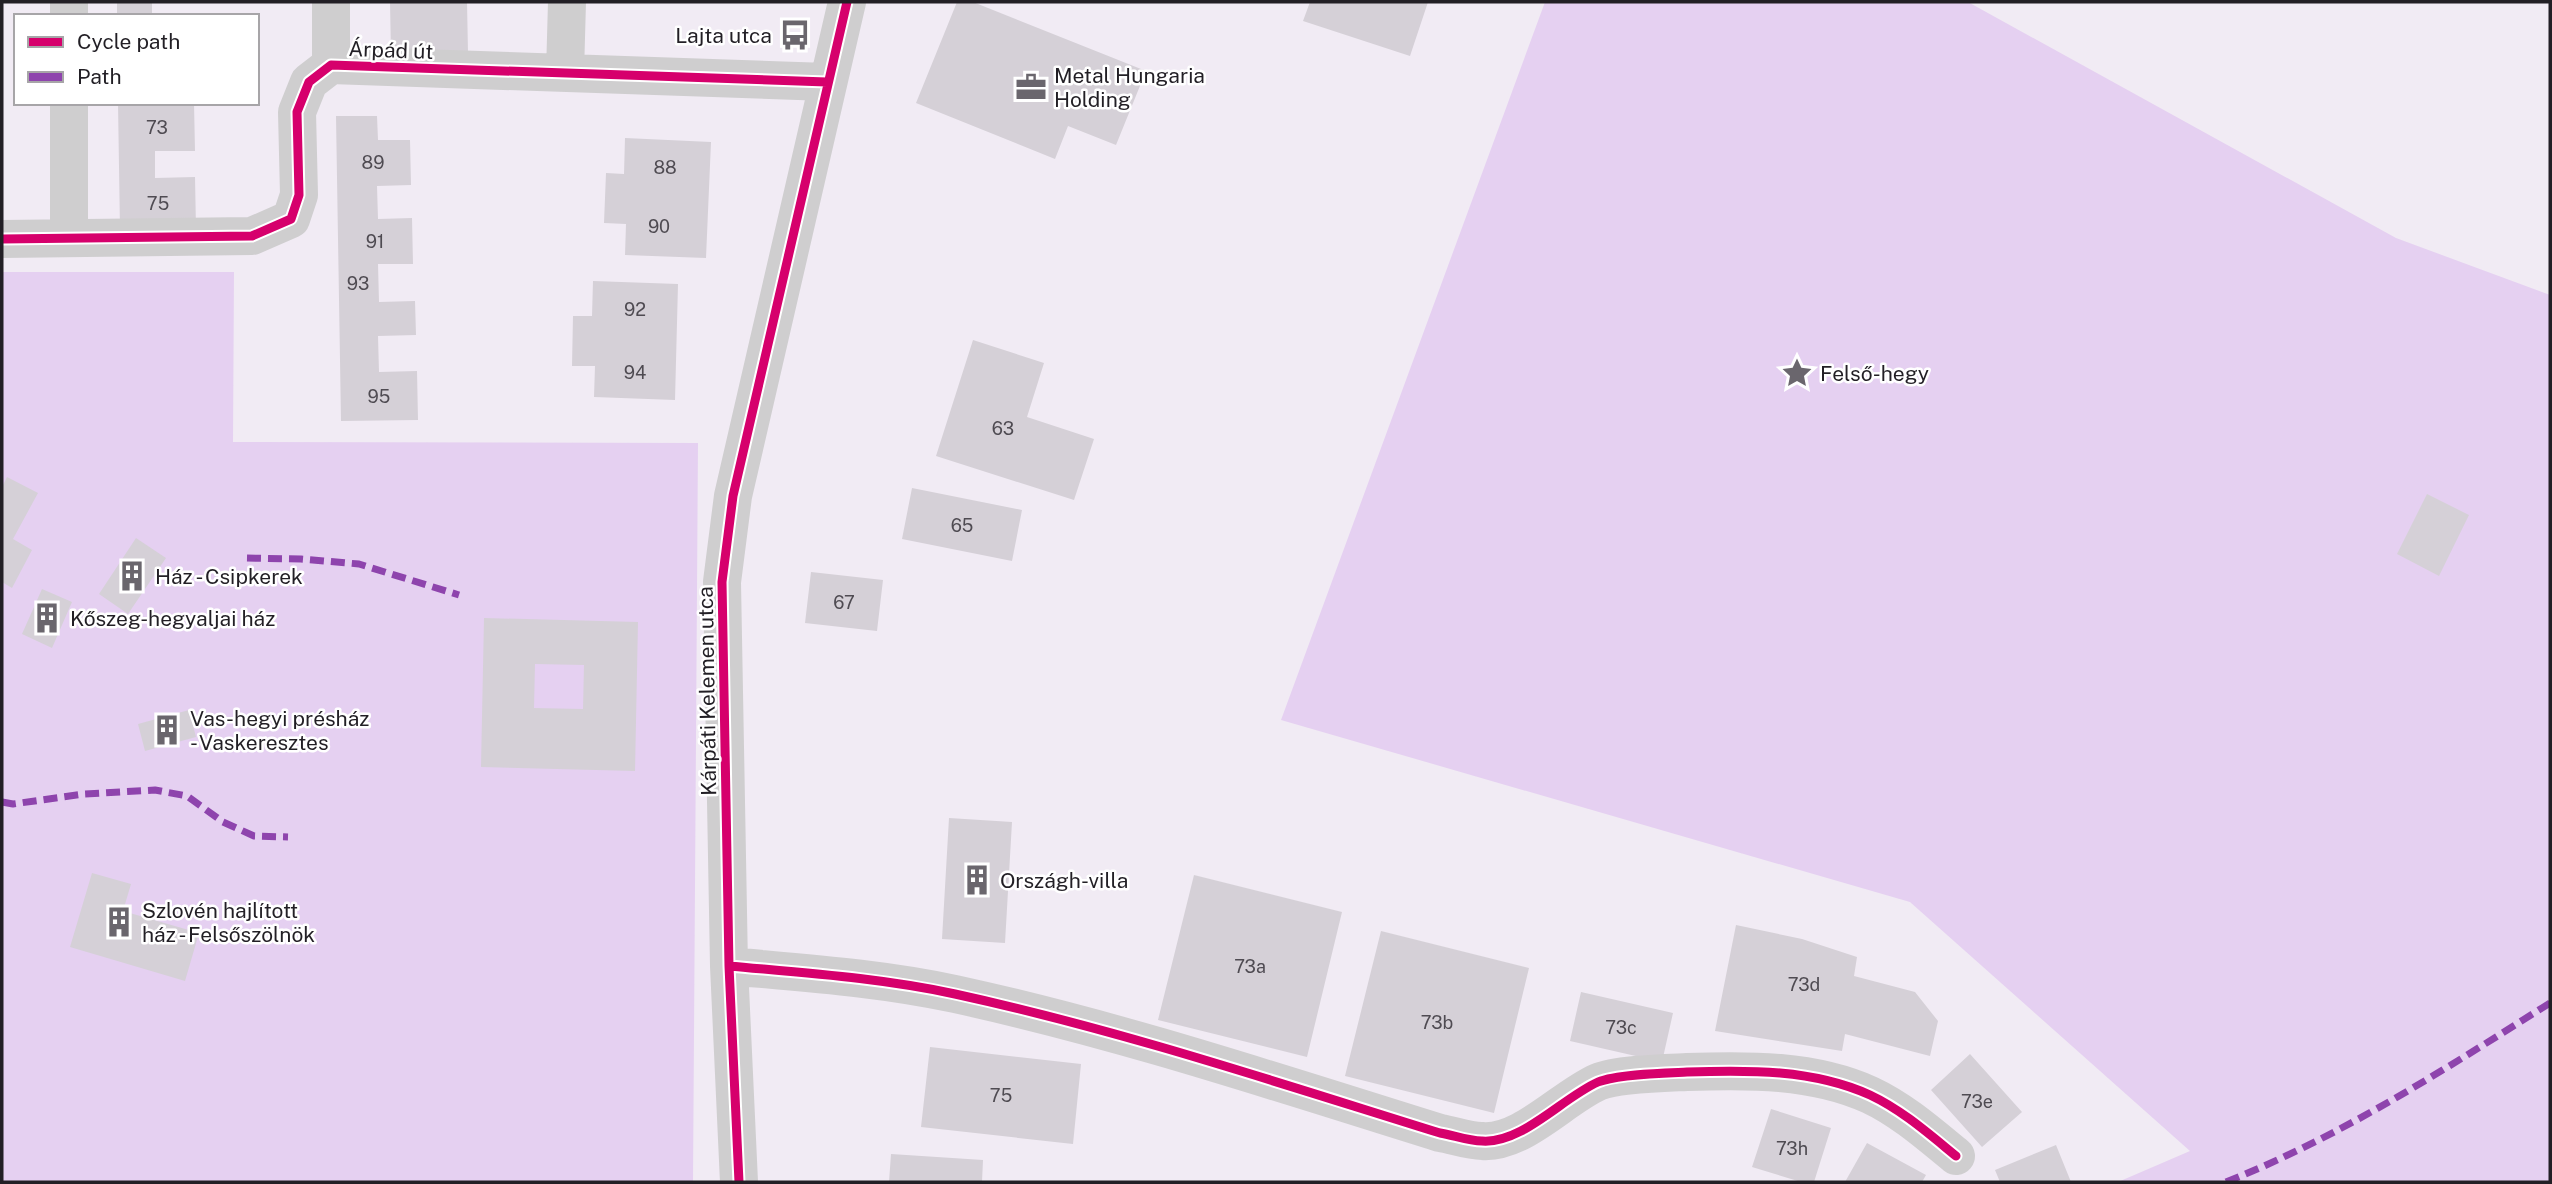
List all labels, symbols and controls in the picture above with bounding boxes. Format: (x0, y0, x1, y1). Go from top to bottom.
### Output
legend (14, 14, 259, 105)
bus stop icon: Lajta utca (778, 18, 812, 52)
place label: Lajta utca (675, 23, 772, 48)
text: Cycle path (77, 29, 180, 54)
street label: Árpád út (348, 36, 434, 64)
place label: Metal Hungaria Holding (1054, 63, 1205, 112)
text: Path (77, 64, 122, 89)
office icon: Metal Hungaria Holding (1014, 70, 1048, 104)
house number: 73 (146, 117, 168, 138)
house number: 89 (362, 152, 384, 173)
house number: 88 (653, 157, 677, 178)
house number: 75 (147, 193, 169, 214)
house number: 90 (648, 216, 670, 237)
house number: 91 (366, 231, 384, 252)
house number: 93 (347, 273, 369, 294)
house number: 92 (624, 299, 646, 320)
place icon: Felső-hegy (1780, 356, 1814, 390)
place label: Felső-hegy (1820, 361, 1929, 386)
house number: 94 (624, 362, 646, 383)
house number: 95 (368, 386, 390, 407)
house number: 63 (992, 418, 1014, 439)
house number: 65 (951, 515, 973, 536)
building icon: Ház - Csipkerek (115, 559, 149, 593)
place label: Ház - Csipkerek (155, 564, 303, 589)
street label: Kárpáti Kelemen utca (693, 586, 721, 796)
house number: 67 (833, 592, 855, 613)
building icon: Kőszeg-hegyaljai ház (30, 601, 64, 635)
place label: Kőszeg-hegyaljai ház (70, 606, 275, 631)
place label: Vas-hegyi présház - Vaskeresztes (190, 706, 369, 755)
building icon: Vas-hegyi présház - Vaskeresztes (150, 713, 184, 747)
building icon: Országh-villa (960, 863, 994, 897)
place label: Országh-villa (1000, 868, 1128, 893)
place label: Szlovén hajlított ház - Felsőszölnök (142, 898, 315, 947)
building icon: Szlovén hajlított ház - Felsőszölnök (102, 905, 136, 939)
house number: 73a (1234, 956, 1266, 977)
house number: 73d (1788, 974, 1820, 995)
house number: 73b (1421, 1012, 1453, 1033)
house number: 73c (1605, 1017, 1637, 1038)
house number: 75 (990, 1085, 1012, 1106)
house number: 73e (1961, 1091, 1993, 1112)
house number: 73h (1776, 1138, 1808, 1159)

